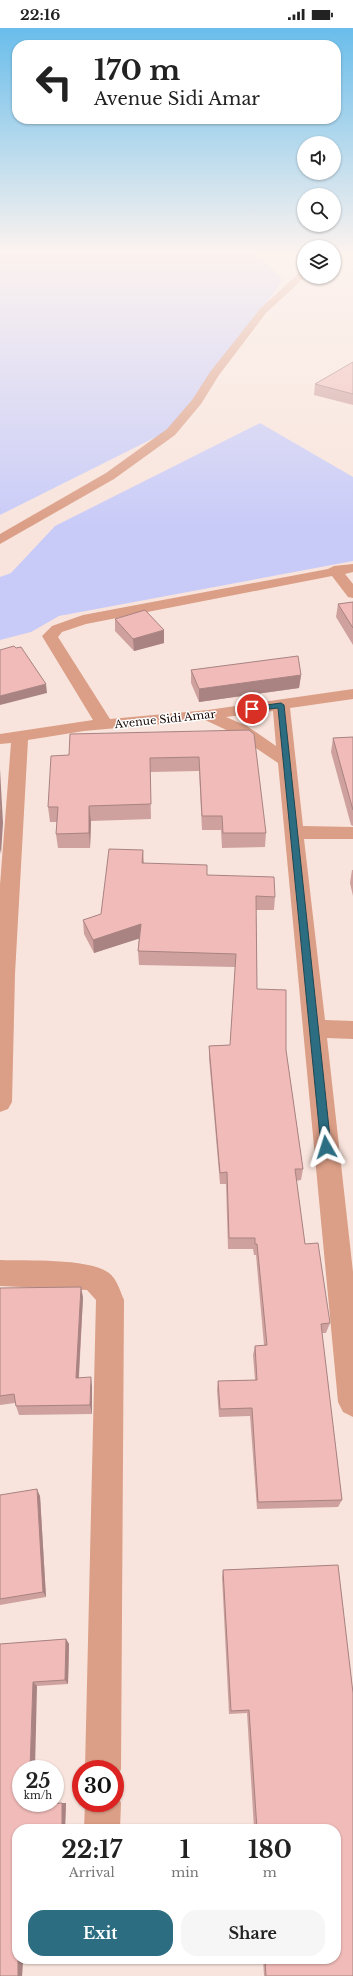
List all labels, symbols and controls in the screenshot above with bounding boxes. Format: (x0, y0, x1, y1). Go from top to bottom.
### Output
text: 22:16 (20, 5, 60, 24)
text: 170 m (94, 53, 180, 88)
icon: left (28, 56, 80, 108)
text: Avenue Sidi Amar (94, 88, 260, 110)
map controls (297, 136, 341, 284)
button: sound (297, 136, 341, 180)
button: search (297, 188, 341, 232)
button: layers (297, 240, 341, 284)
pin (235, 692, 269, 726)
icon: arrive (241, 698, 263, 720)
street label: Avenue Sidi Amar (113, 707, 217, 731)
position arrow (305, 1126, 347, 1168)
speed limit sign: 30 (72, 1760, 124, 1812)
text: 25 (26, 1769, 50, 1793)
text: km/h (24, 1789, 52, 1802)
text: 22:17 (61, 1835, 122, 1864)
text: 1 (180, 1835, 190, 1864)
text: 180 (248, 1835, 292, 1864)
text: Arrival (69, 1864, 115, 1881)
text: min (171, 1864, 199, 1881)
text: m (263, 1864, 277, 1881)
button: Exit (28, 1910, 173, 1956)
button: Share (181, 1910, 325, 1956)

